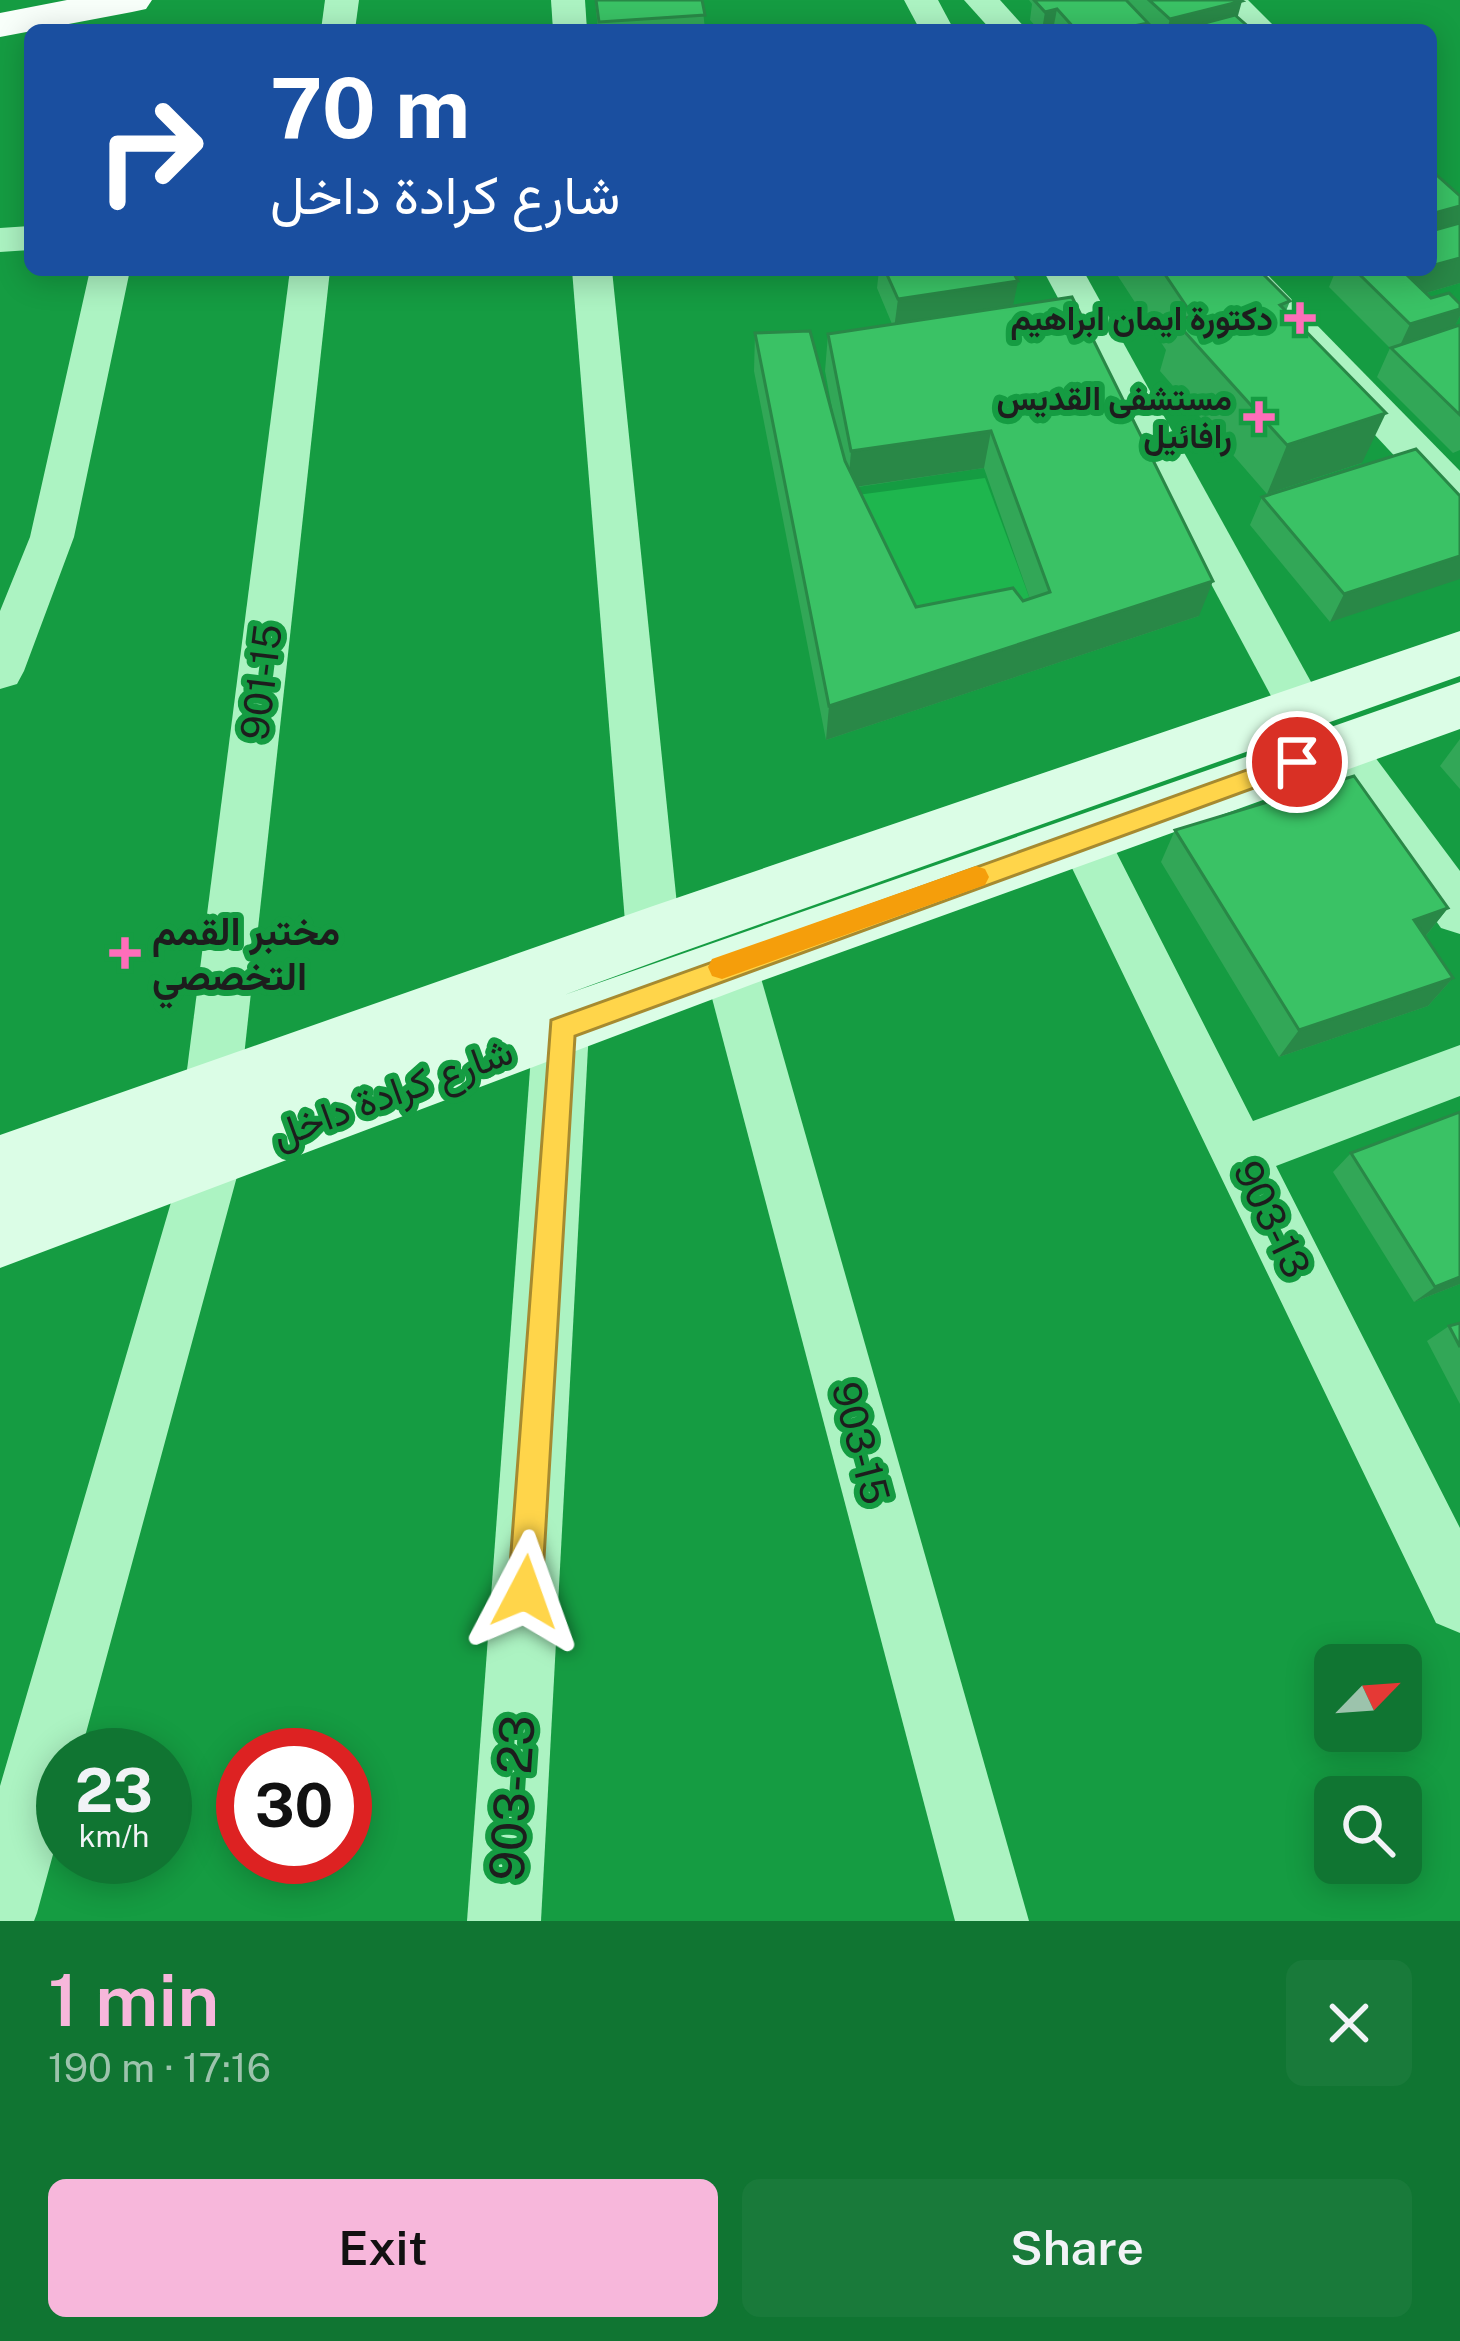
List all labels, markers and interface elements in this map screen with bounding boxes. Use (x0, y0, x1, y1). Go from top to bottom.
text: 70 m (270, 58, 470, 157)
icon: right (72, 72, 228, 228)
text: شارع كرادة داخل (270, 163, 620, 226)
place label: دكتورة ايمان ابراهيم (1010, 299, 1273, 340)
marker: دكتورة ايمان ابراهيم (1284, 302, 1316, 334)
place label: مستشفى القديس رافائيل (996, 379, 1232, 457)
marker: مستشفى القديس رافائيل (1243, 401, 1275, 433)
street label: 901-15 (231, 621, 291, 743)
pin (1246, 711, 1348, 813)
icon: arrive (1264, 729, 1330, 795)
place label: مختبر القمم التخصصي (152, 908, 340, 1009)
marker: مختبر القمم التخصصي (109, 937, 141, 969)
street label: شارع كرادة داخل (265, 1027, 520, 1161)
street label: 903-13 (1224, 1153, 1320, 1285)
street label: 903-15 (823, 1377, 899, 1509)
position arrow (462, 1529, 588, 1655)
north arrow (1314, 1644, 1422, 1752)
map controls (1314, 1644, 1422, 1884)
street label: 903-23 (477, 1713, 546, 1883)
speed limit sign: 30 (216, 1728, 372, 1884)
text: 23 (75, 1755, 153, 1826)
button: search (1314, 1776, 1422, 1884)
text: km/h (79, 1818, 149, 1854)
text: 1 min (48, 1958, 219, 2042)
button: close (1286, 1960, 1412, 2086)
text: 190 m · 17:16 (48, 2045, 271, 2091)
button: Exit (48, 2179, 718, 2317)
button: Share (742, 2179, 1412, 2317)

